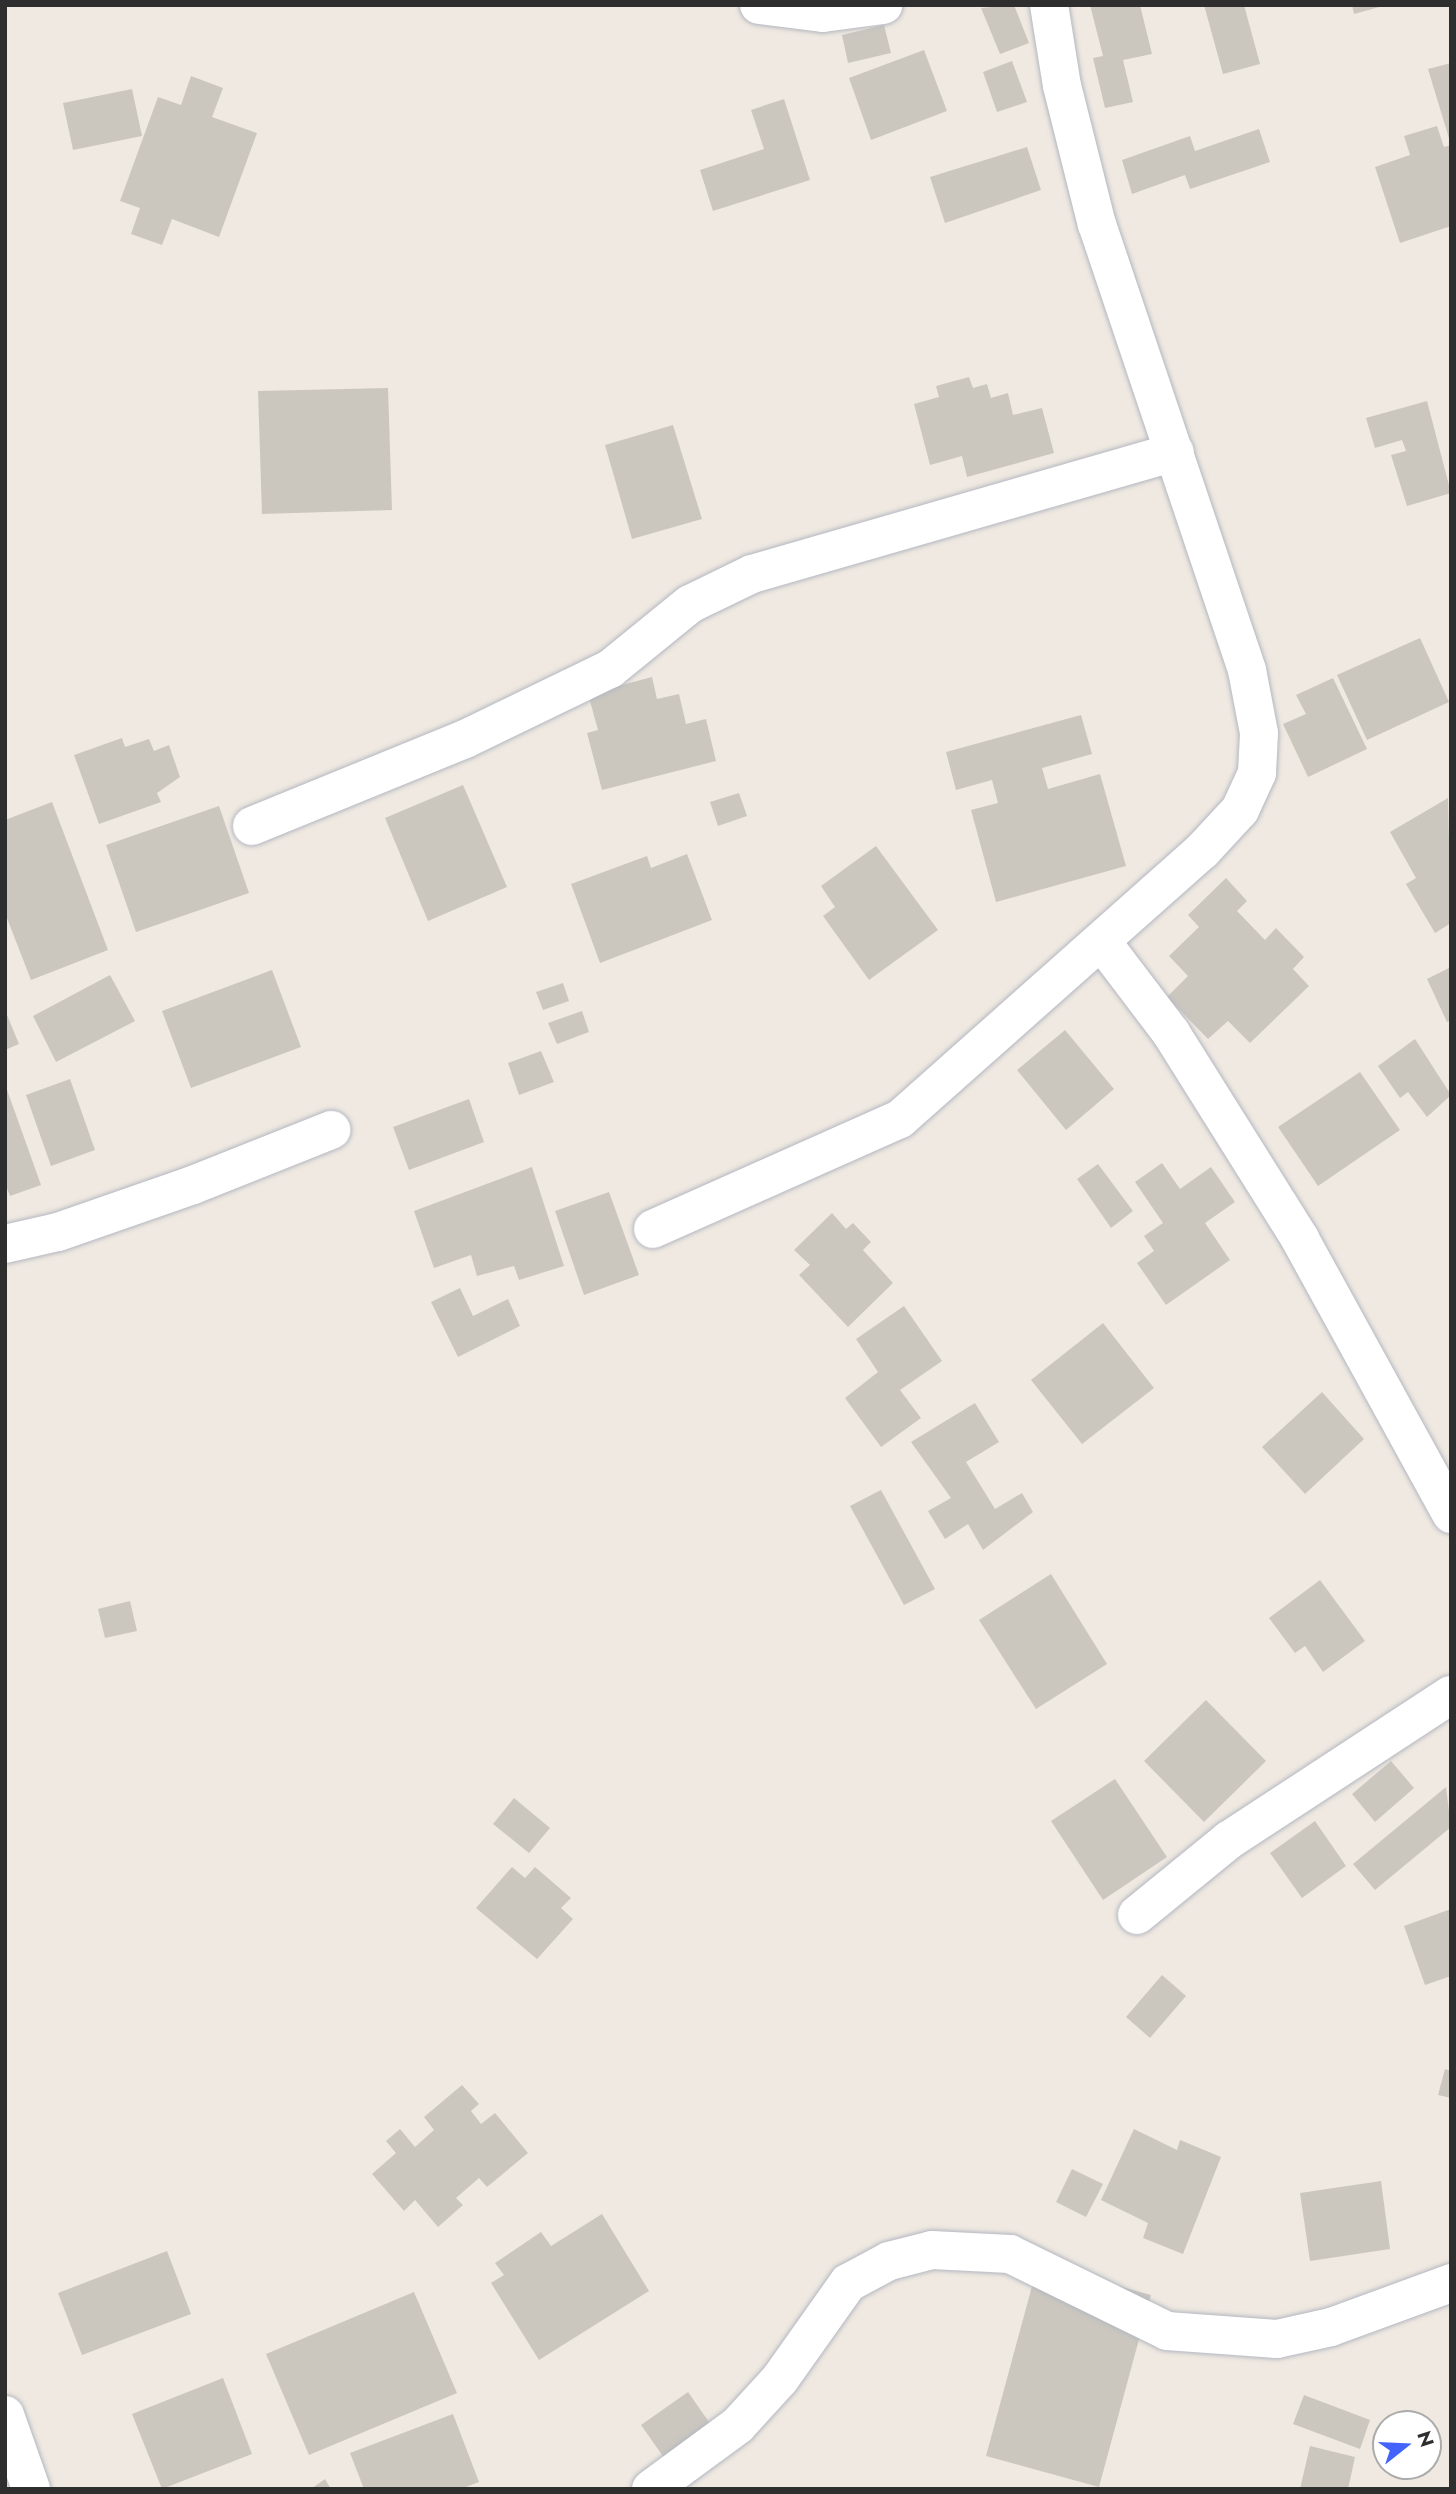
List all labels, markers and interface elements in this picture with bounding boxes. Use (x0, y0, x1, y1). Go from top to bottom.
north arrow (1372, 2410, 1442, 2480)
text: N (1410, 2428, 1441, 2450)

